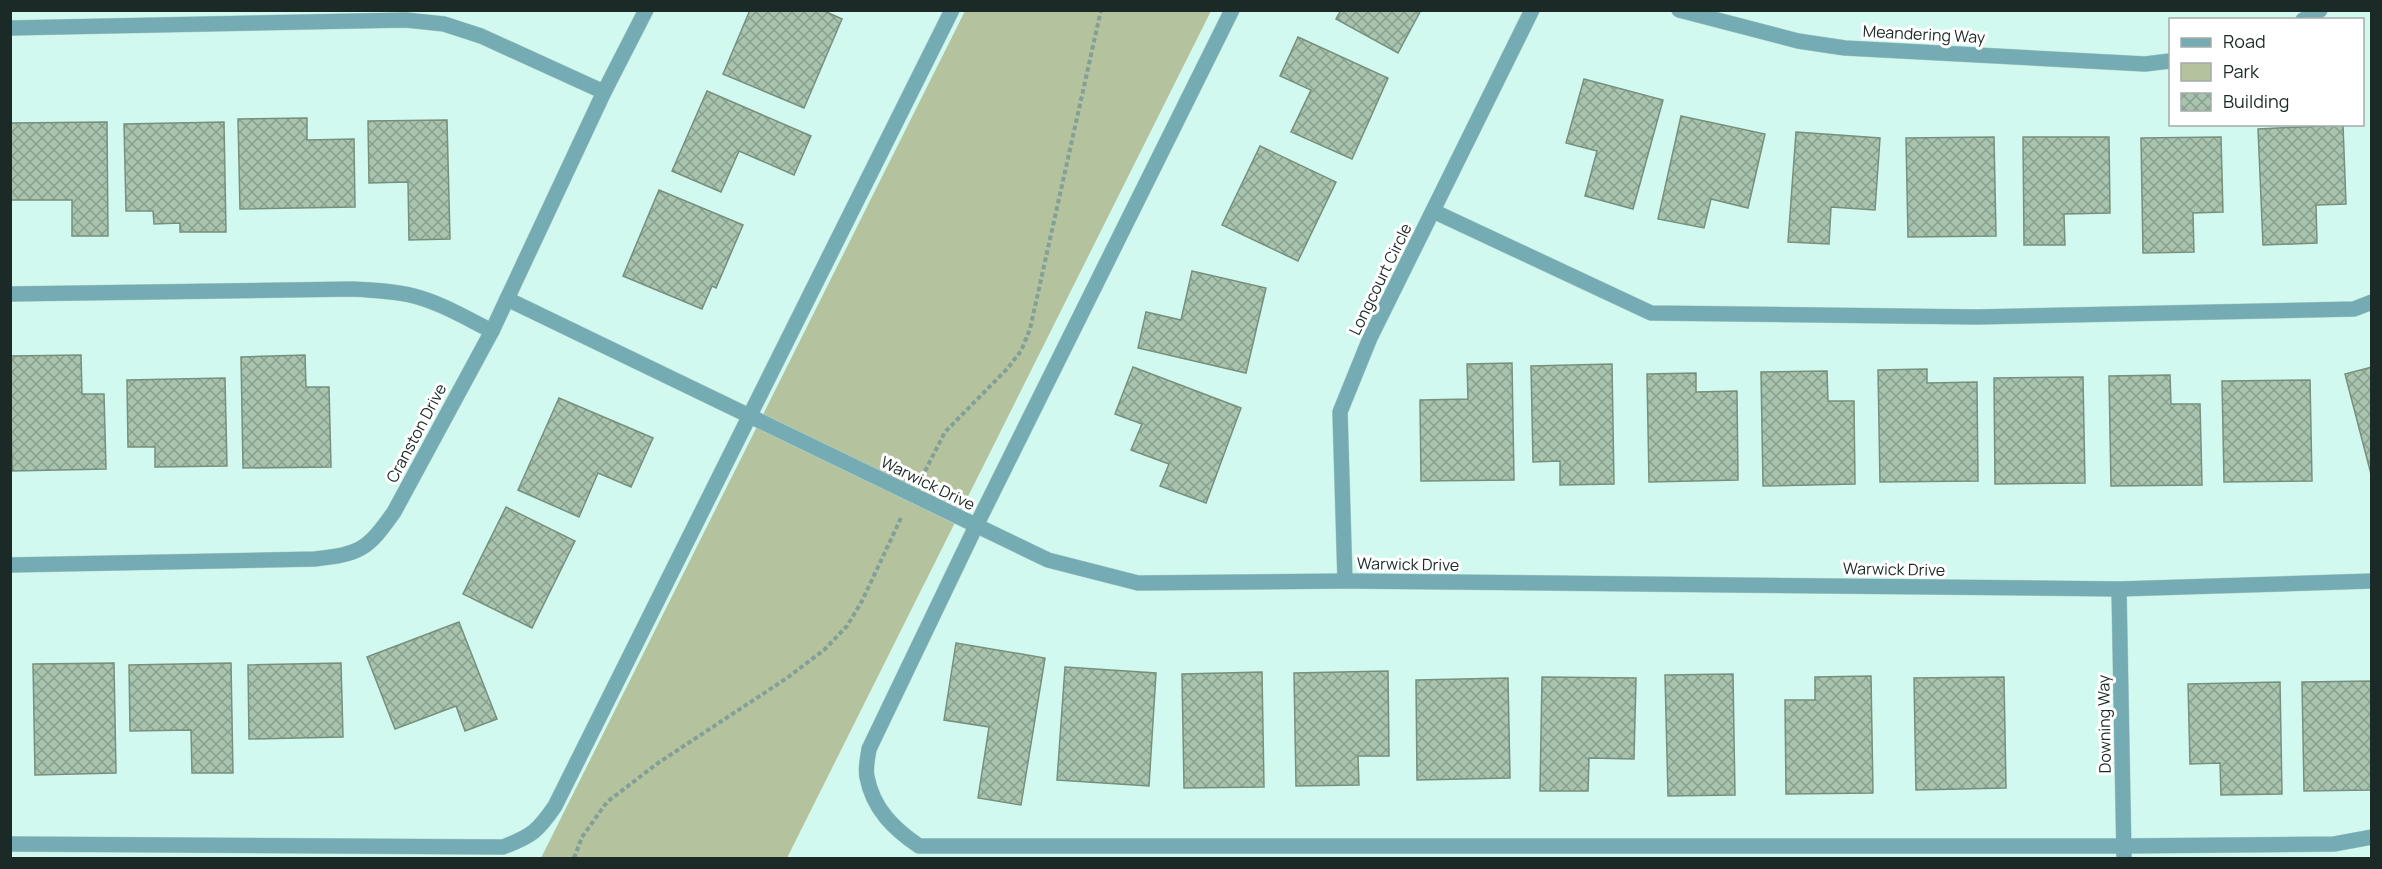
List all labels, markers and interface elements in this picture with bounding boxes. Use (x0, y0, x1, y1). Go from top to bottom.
legend (2169, 18, 2364, 126)
street label: Meandering Way (1862, 20, 1986, 48)
text: Road (2223, 29, 2266, 53)
text: Park (2223, 59, 2260, 83)
text: Building (2223, 89, 2289, 113)
street label: Longcourt Circle (1343, 219, 1417, 339)
street label: Cranston Drive (381, 380, 451, 486)
street label: Warwick Drive (877, 451, 979, 515)
street label: Warwick Drive (1357, 552, 1459, 576)
street label: Warwick Drive (1843, 557, 1945, 581)
street label: Downing Way (2092, 674, 2116, 774)

